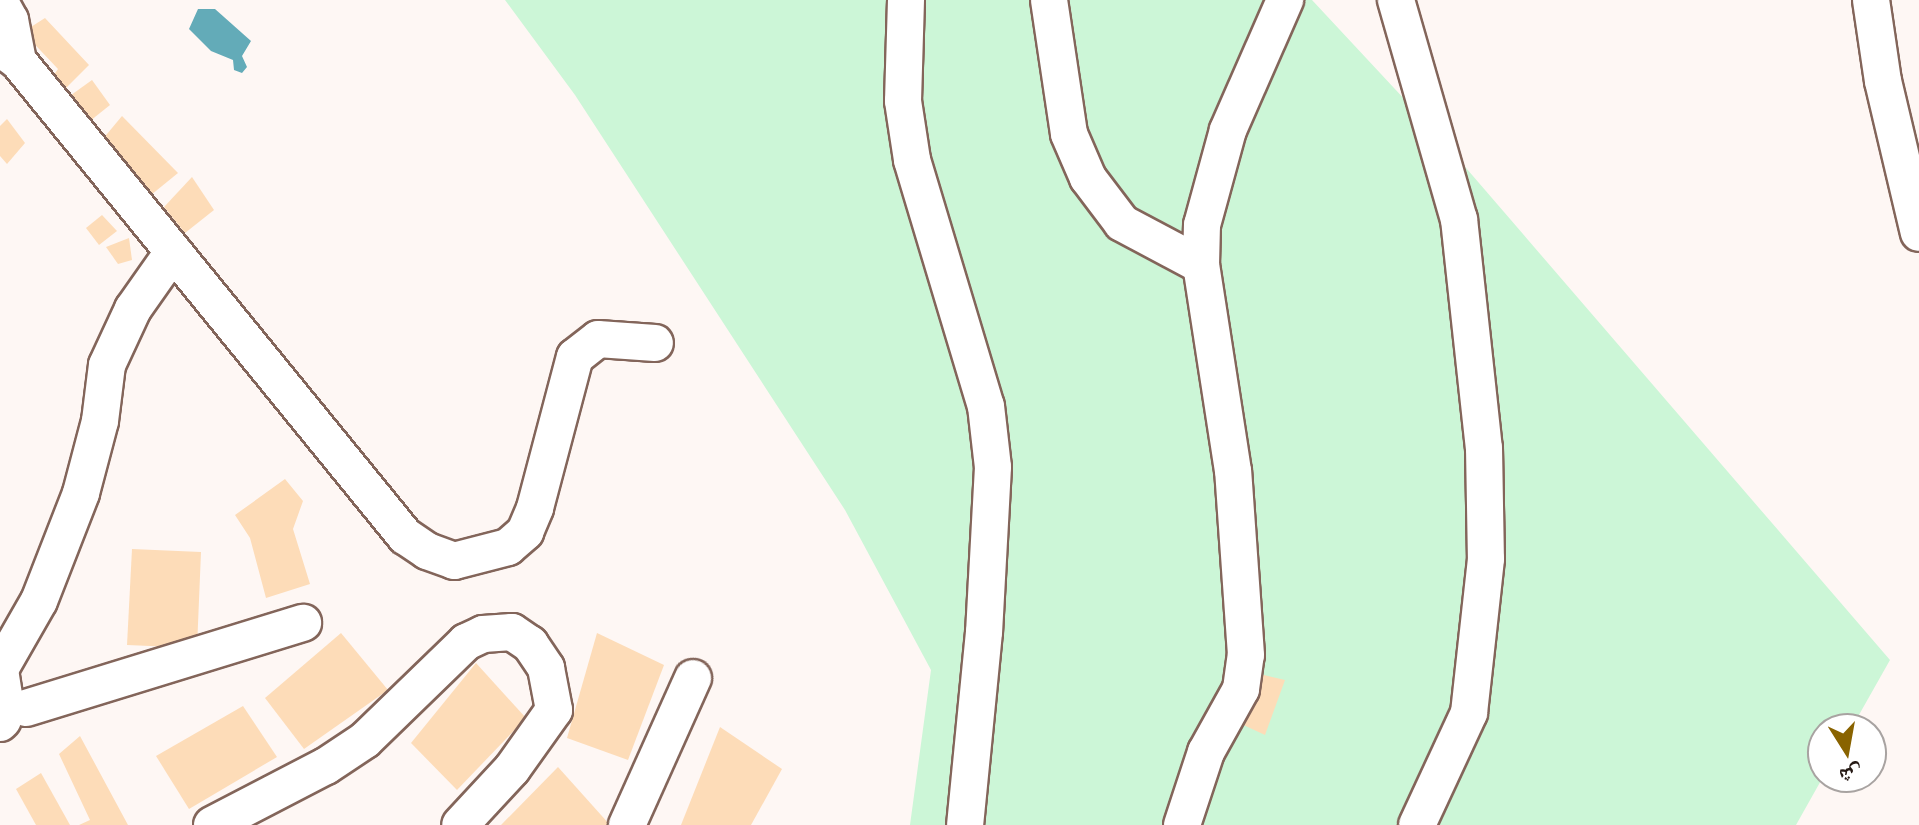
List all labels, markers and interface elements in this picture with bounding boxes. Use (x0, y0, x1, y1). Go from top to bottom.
north arrow (1807, 713, 1887, 793)
text: ش (1837, 759, 1866, 792)

